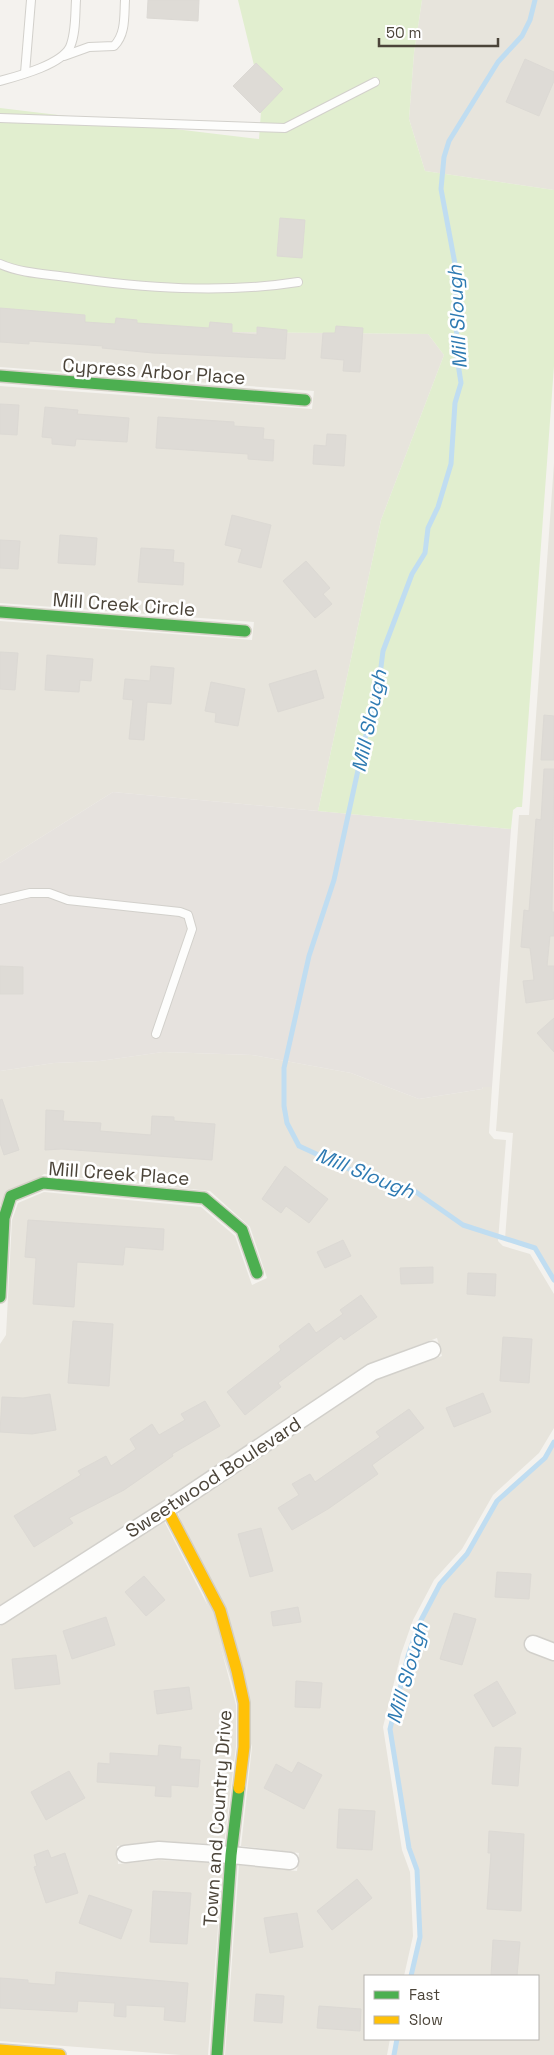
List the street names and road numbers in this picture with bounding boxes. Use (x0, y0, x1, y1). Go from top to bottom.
street label: Cypress Arbor Place (62, 353, 246, 390)
street label: Mill Creek Circle (52, 587, 196, 622)
street label: Mill Creek Place (48, 1156, 190, 1191)
street label: Sweetwood Boulevard (121, 1411, 306, 1544)
street label: Town and Country Drive (197, 1709, 238, 1927)

